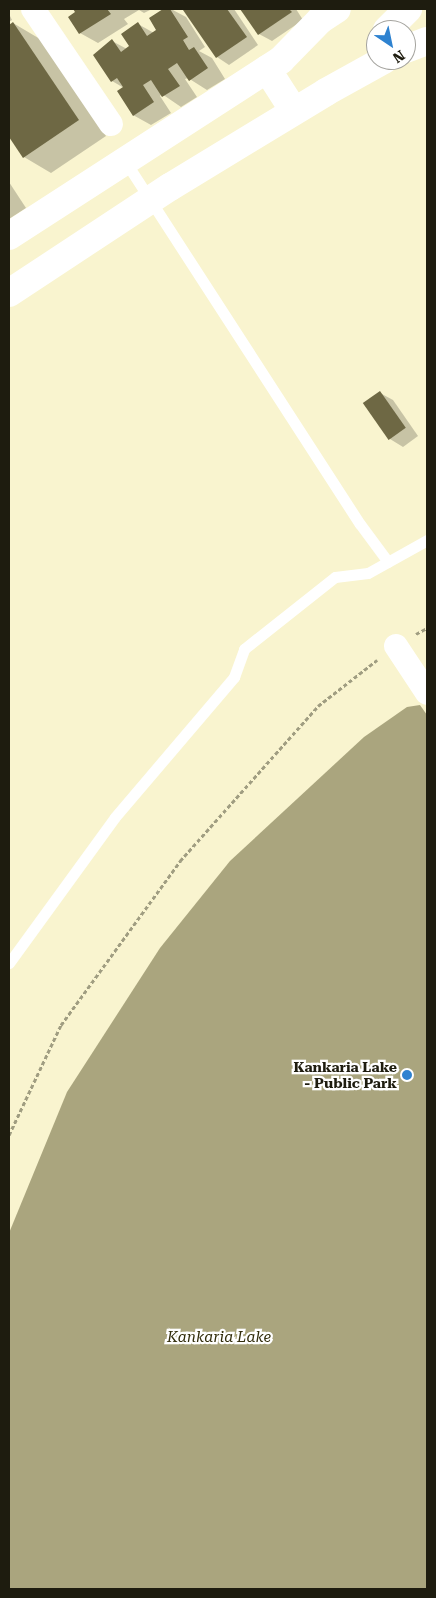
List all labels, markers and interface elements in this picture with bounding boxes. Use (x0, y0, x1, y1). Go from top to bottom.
north arrow (366, 20, 416, 70)
text: N (390, 47, 408, 66)
place label: Kankaria Lake - Public Park (293, 1059, 397, 1092)
marker: Kankaria Lake - Public Park (401, 1069, 413, 1081)
water label: Kankaria Lake (167, 1329, 271, 1347)

